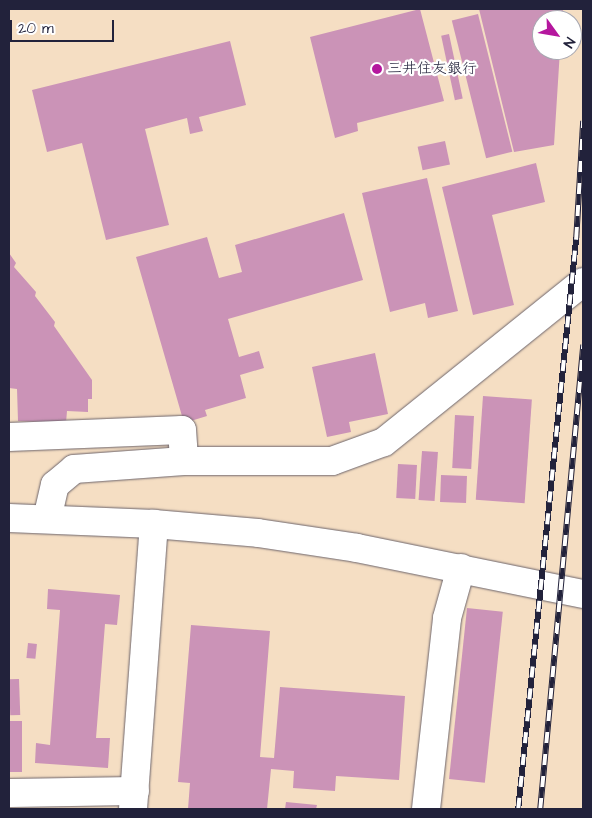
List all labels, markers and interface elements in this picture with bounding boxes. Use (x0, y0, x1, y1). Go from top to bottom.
scale bar (12, 10, 116, 42)
north arrow (532, 10, 582, 60)
text: 20 m (18, 18, 54, 39)
text: N (558, 33, 580, 51)
place label: 三井住友銀行 (387, 60, 477, 78)
marker: 三井住友銀行 (371, 63, 383, 75)

